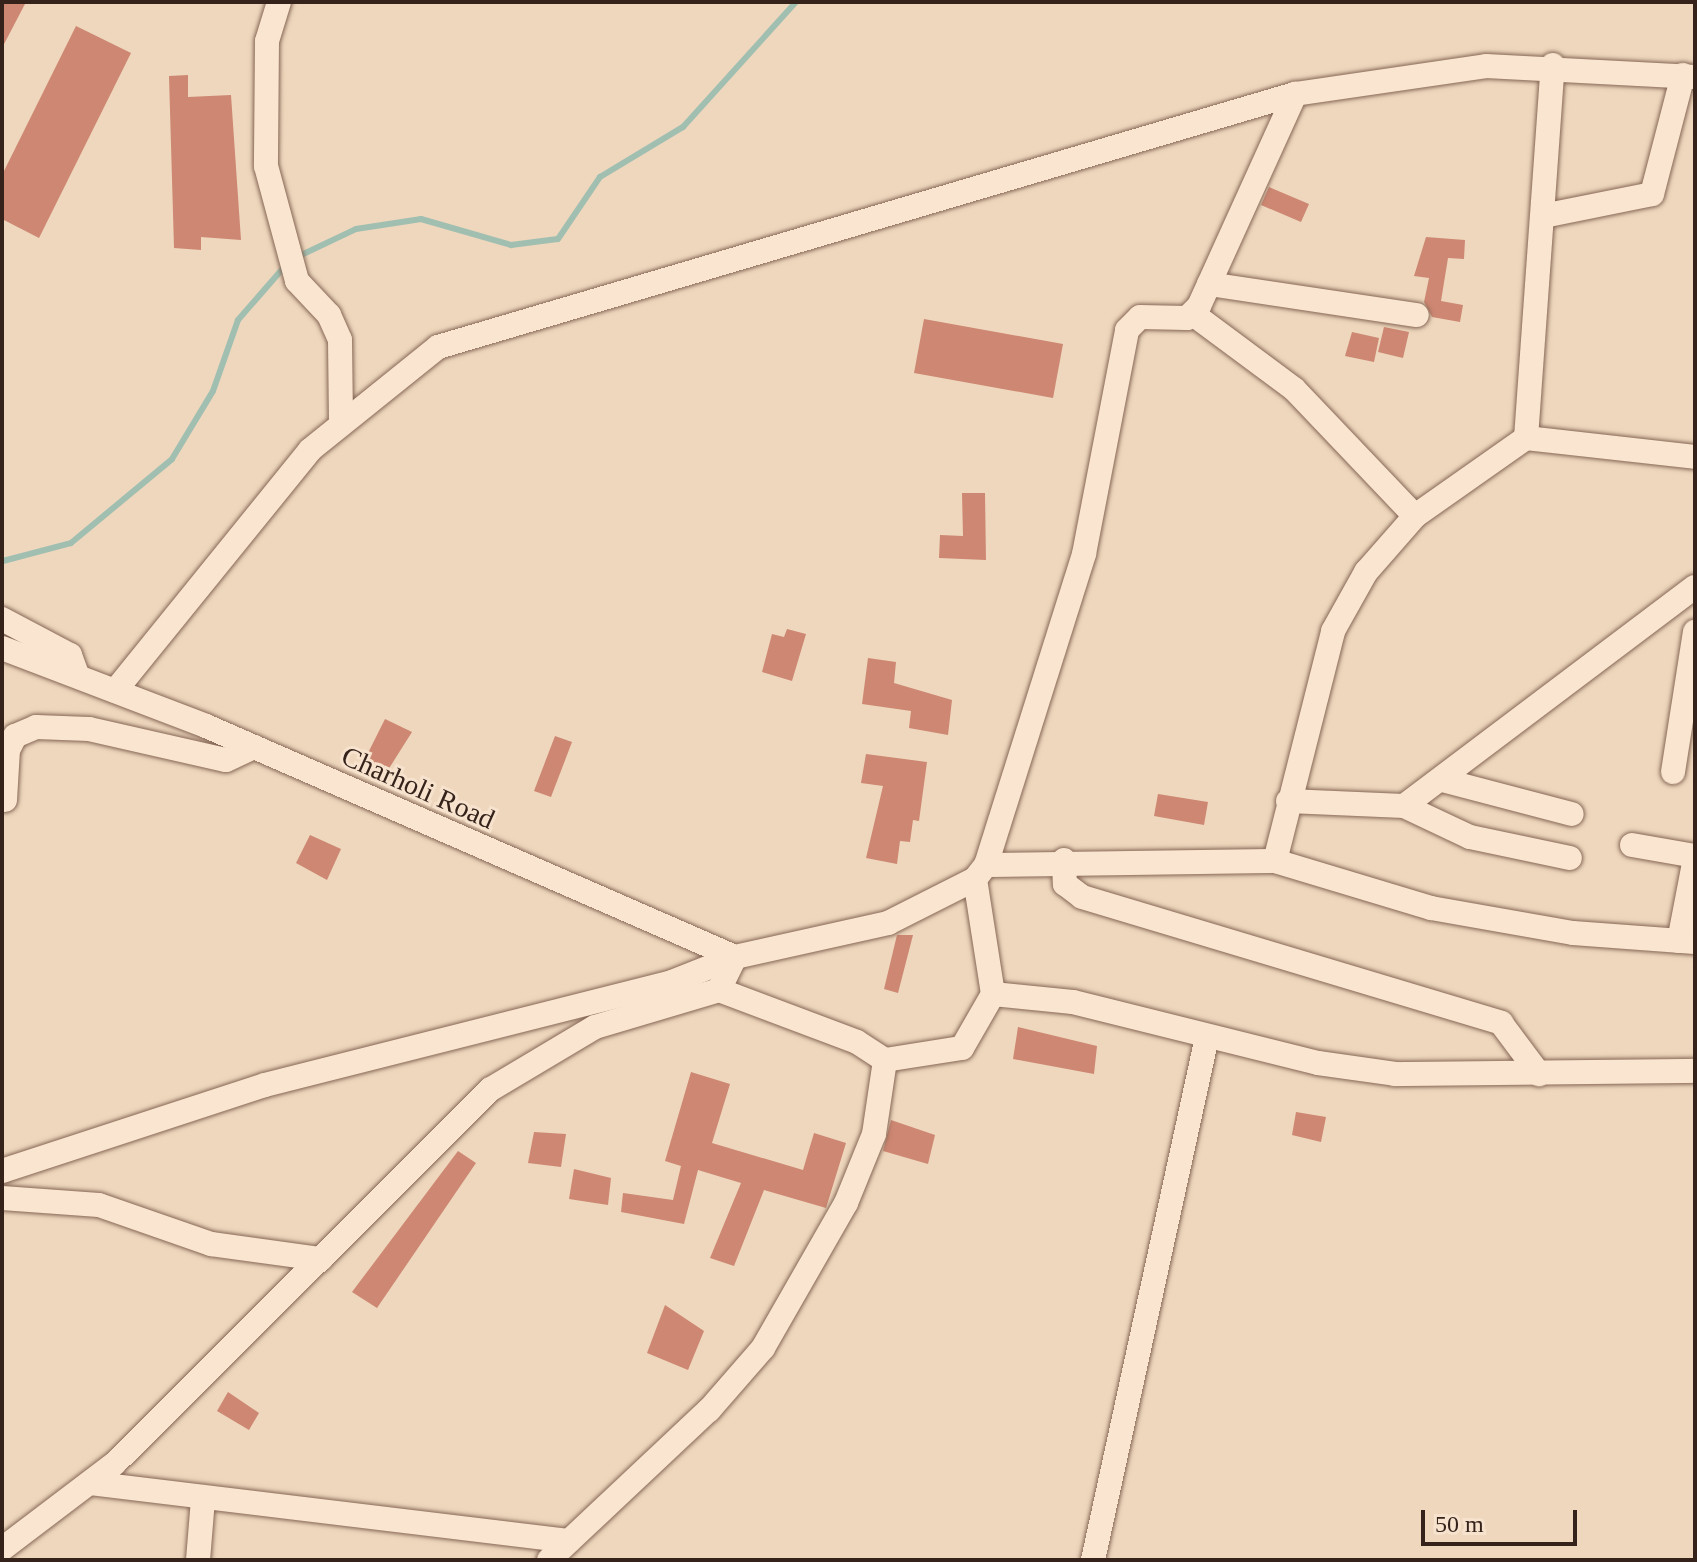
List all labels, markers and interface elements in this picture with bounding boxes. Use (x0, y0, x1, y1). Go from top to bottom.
street label: Charholi Road (336, 739, 500, 837)
scale bar (1425, 1494, 1581, 1544)
text: 50 m (1435, 1511, 1484, 1537)

